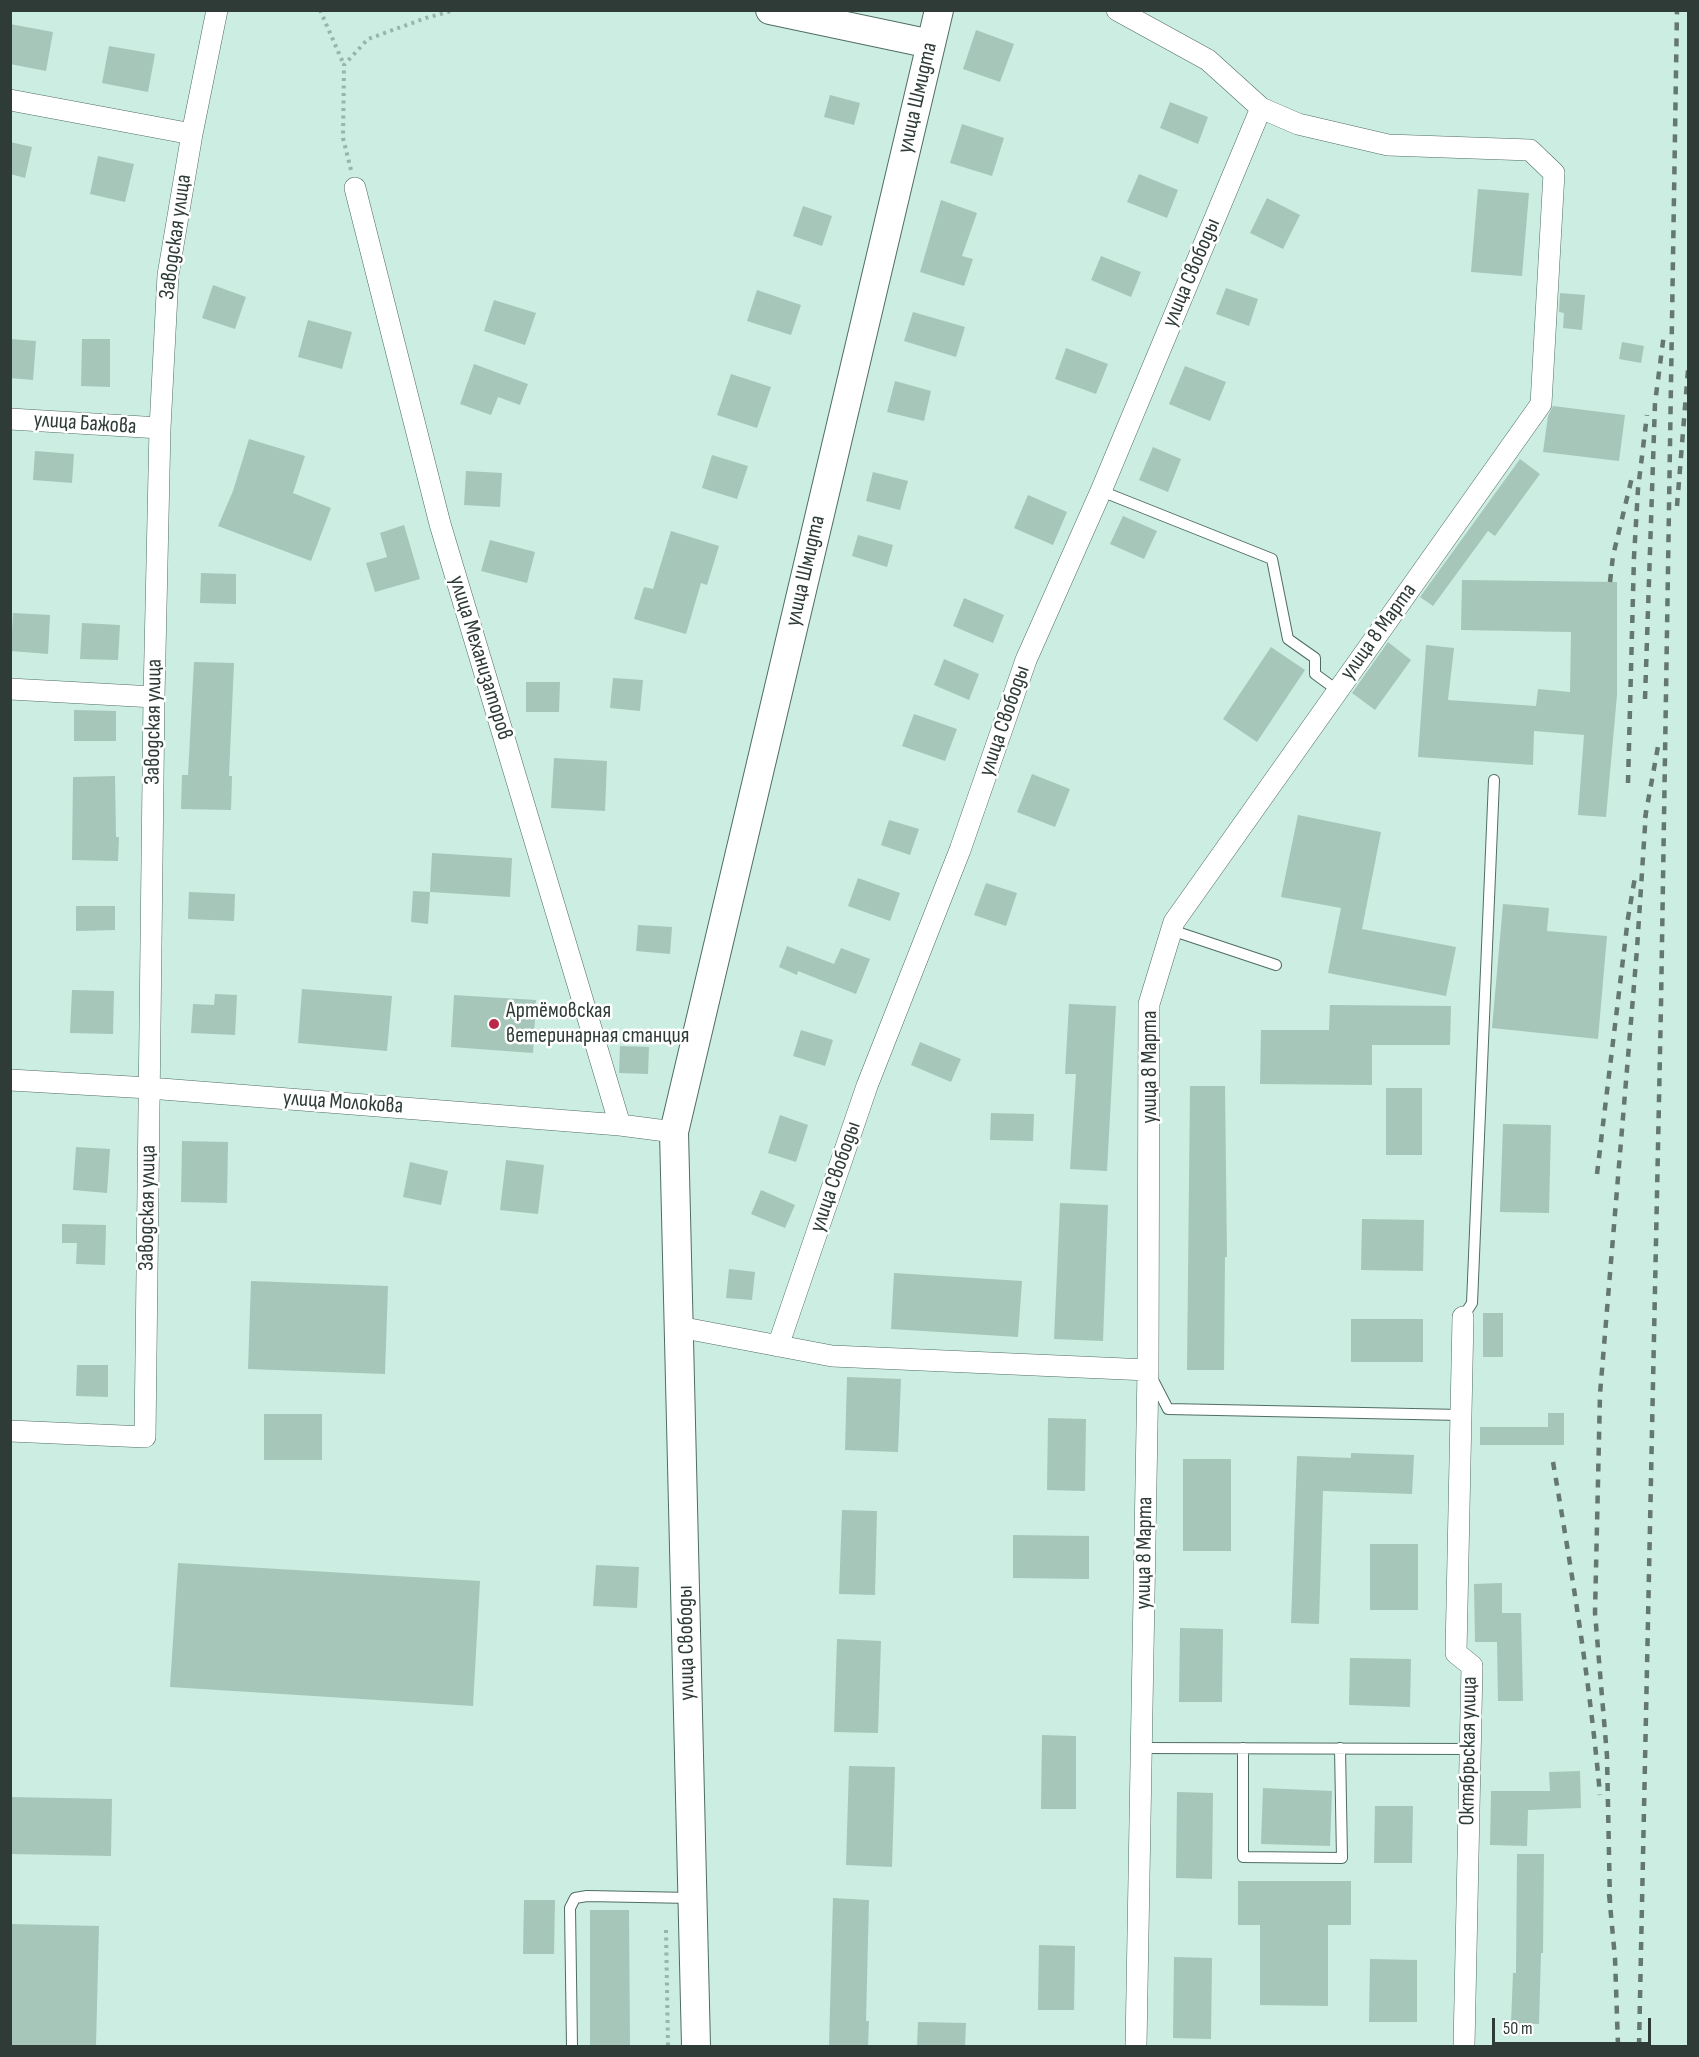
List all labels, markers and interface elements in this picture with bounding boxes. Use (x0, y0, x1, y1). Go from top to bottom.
street label: улица Шмидта (892, 40, 944, 156)
street label: Заводская улица (154, 173, 198, 301)
street label: улица Свободы (1157, 215, 1227, 331)
street label: улица Бажова (33, 407, 137, 441)
street label: улица Шмидта (780, 513, 832, 629)
street label: улица Механизаторов (443, 573, 517, 743)
street label: улица 8 Марта (1335, 579, 1423, 685)
street label: Заводская улица (140, 659, 168, 785)
street label: улица Свободы (974, 662, 1036, 780)
place label: Артёмовская ветеринарная станция (506, 998, 689, 1050)
street label: улица 8 Марта (1137, 1011, 1163, 1123)
marker: Артёмовская ветеринарная станция (487, 1017, 501, 1031)
street label: улица Молокова (282, 1086, 404, 1120)
street label: улица Свободы (805, 1118, 867, 1236)
street label: Заводская улица (134, 1145, 162, 1271)
street label: улица 8 Марта (1131, 1496, 1159, 1610)
street label: улица Свободы (673, 1585, 701, 1701)
street label: Октябрьская улица (1455, 1676, 1483, 1826)
scale bar (1495, 2006, 1654, 2044)
text: 50 m (1503, 2018, 1533, 2039)

